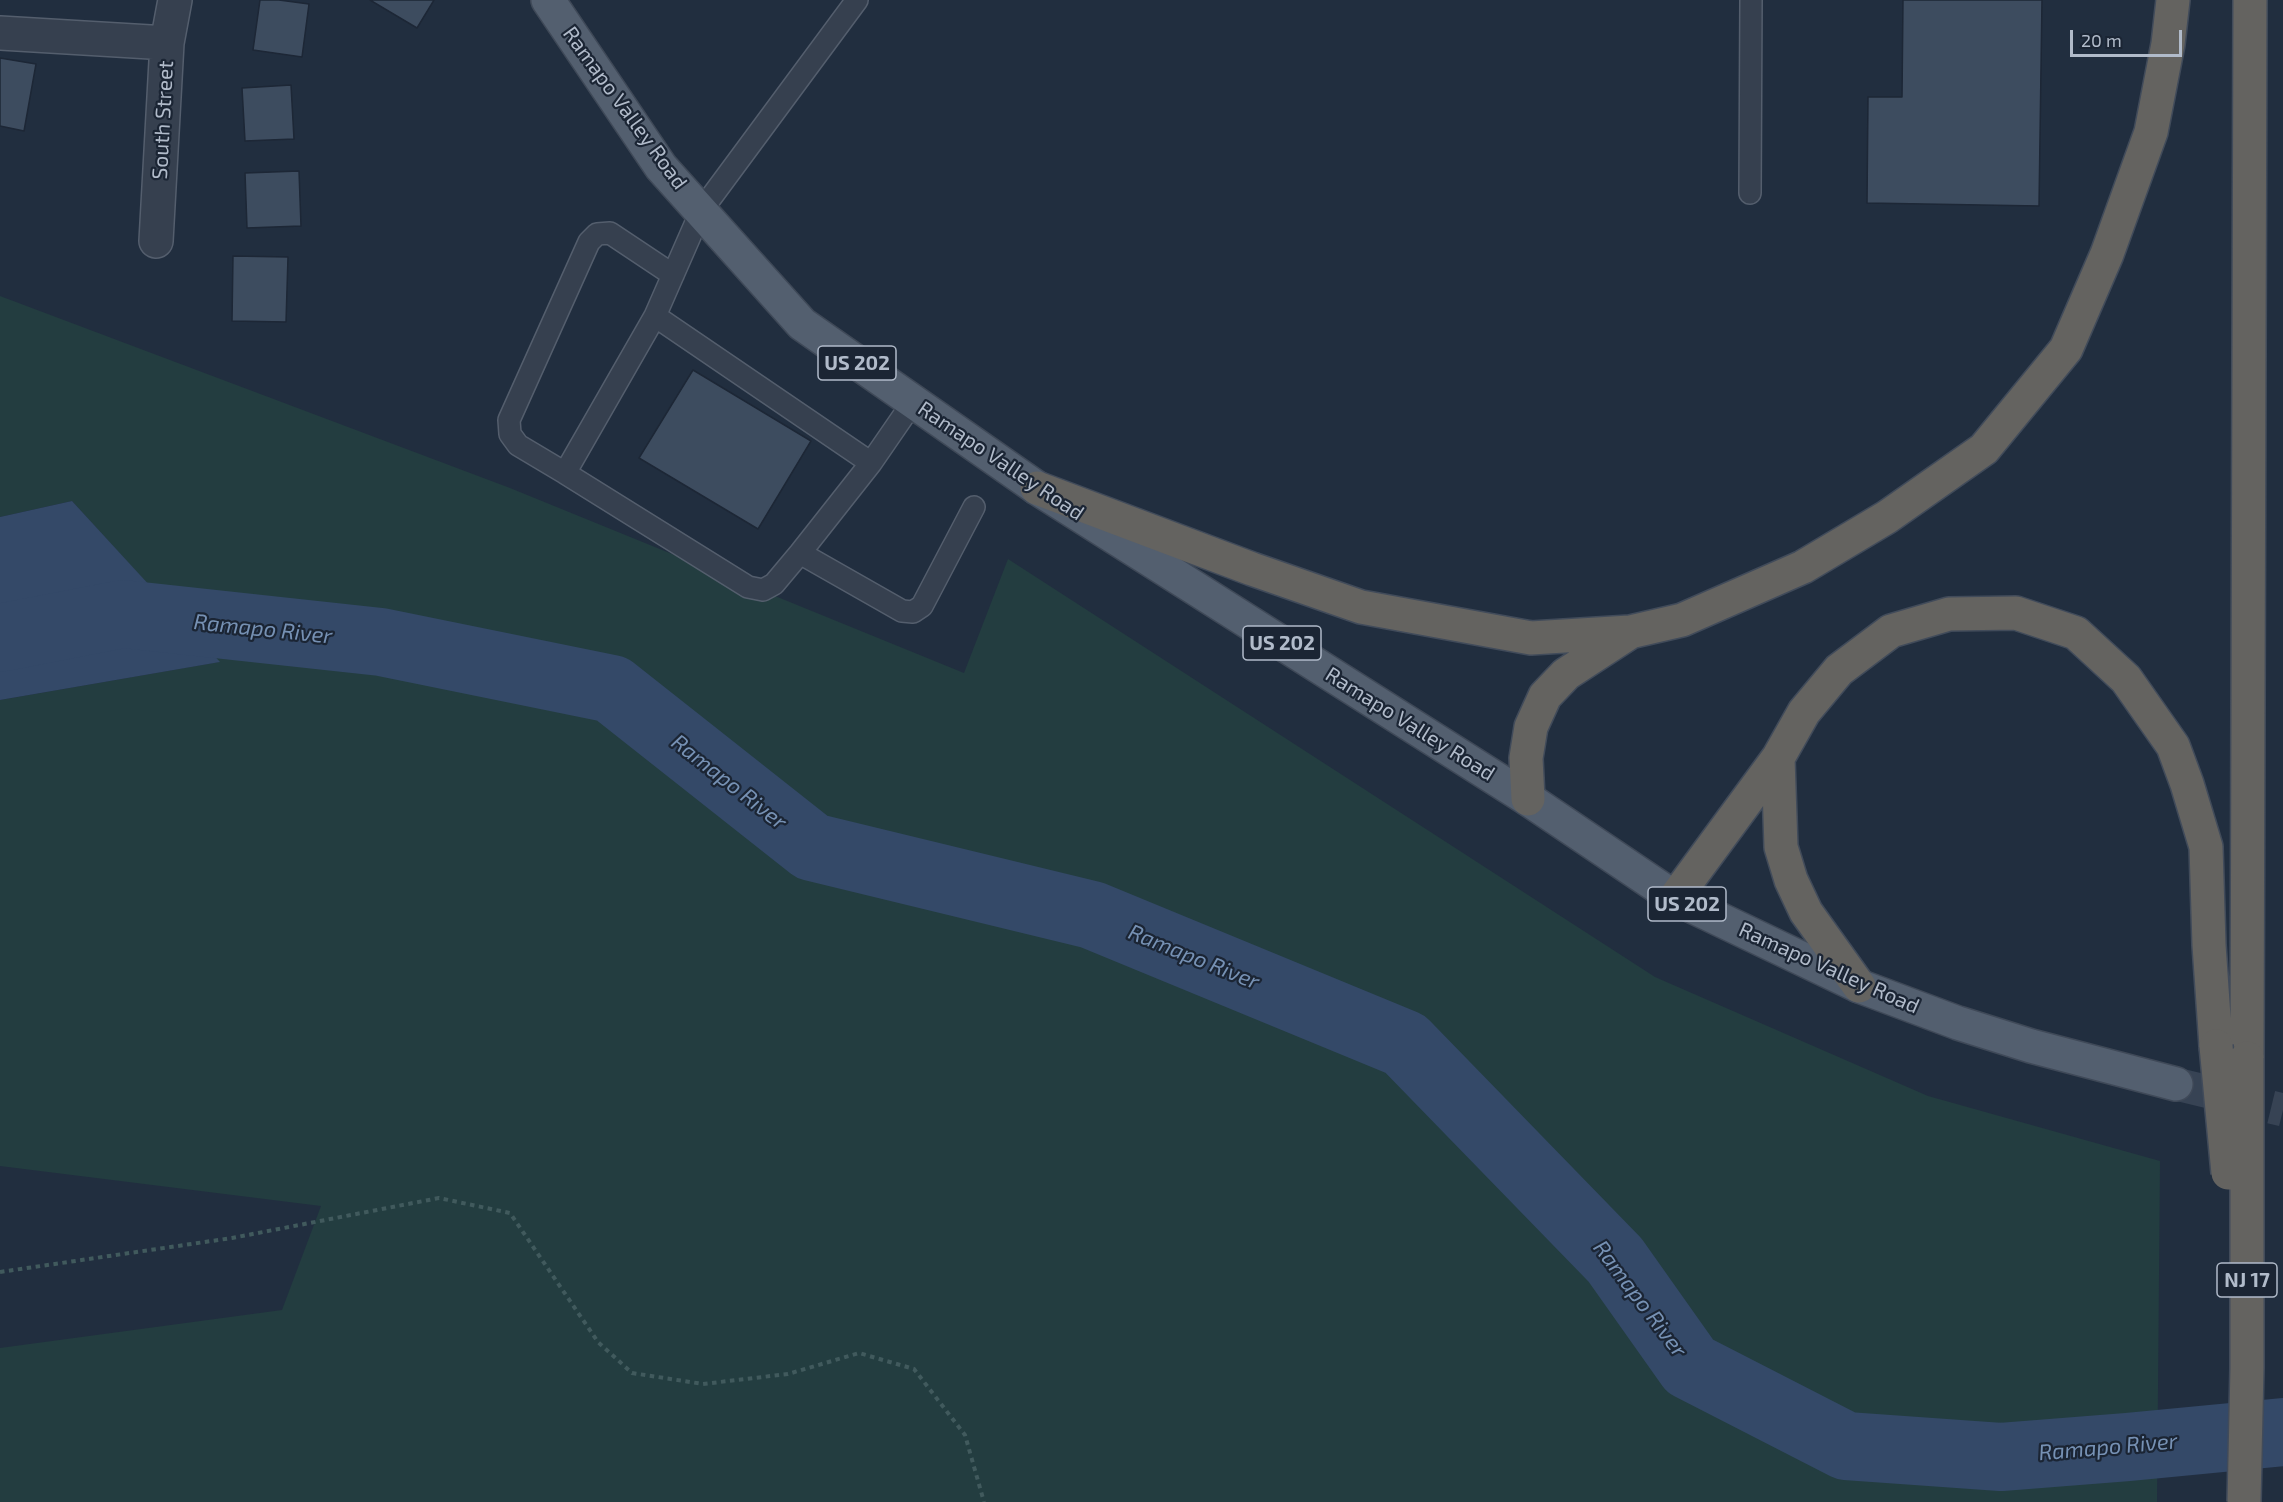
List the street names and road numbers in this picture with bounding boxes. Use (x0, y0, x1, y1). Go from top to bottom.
street label: Ramapo Valley Road (558, 22, 692, 194)
street label: South Street (147, 60, 179, 180)
road number: US 202 (818, 346, 896, 380)
street label: Ramapo Valley Road (913, 396, 1089, 526)
road number: US 202 (1243, 626, 1321, 660)
street label: Ramapo Valley Road (1321, 662, 1499, 786)
road number: US 202 (1648, 887, 1726, 921)
street label: Ramapo Valley Road (1735, 917, 1923, 1019)
road number: NJ 17 (2217, 1263, 2277, 1297)

